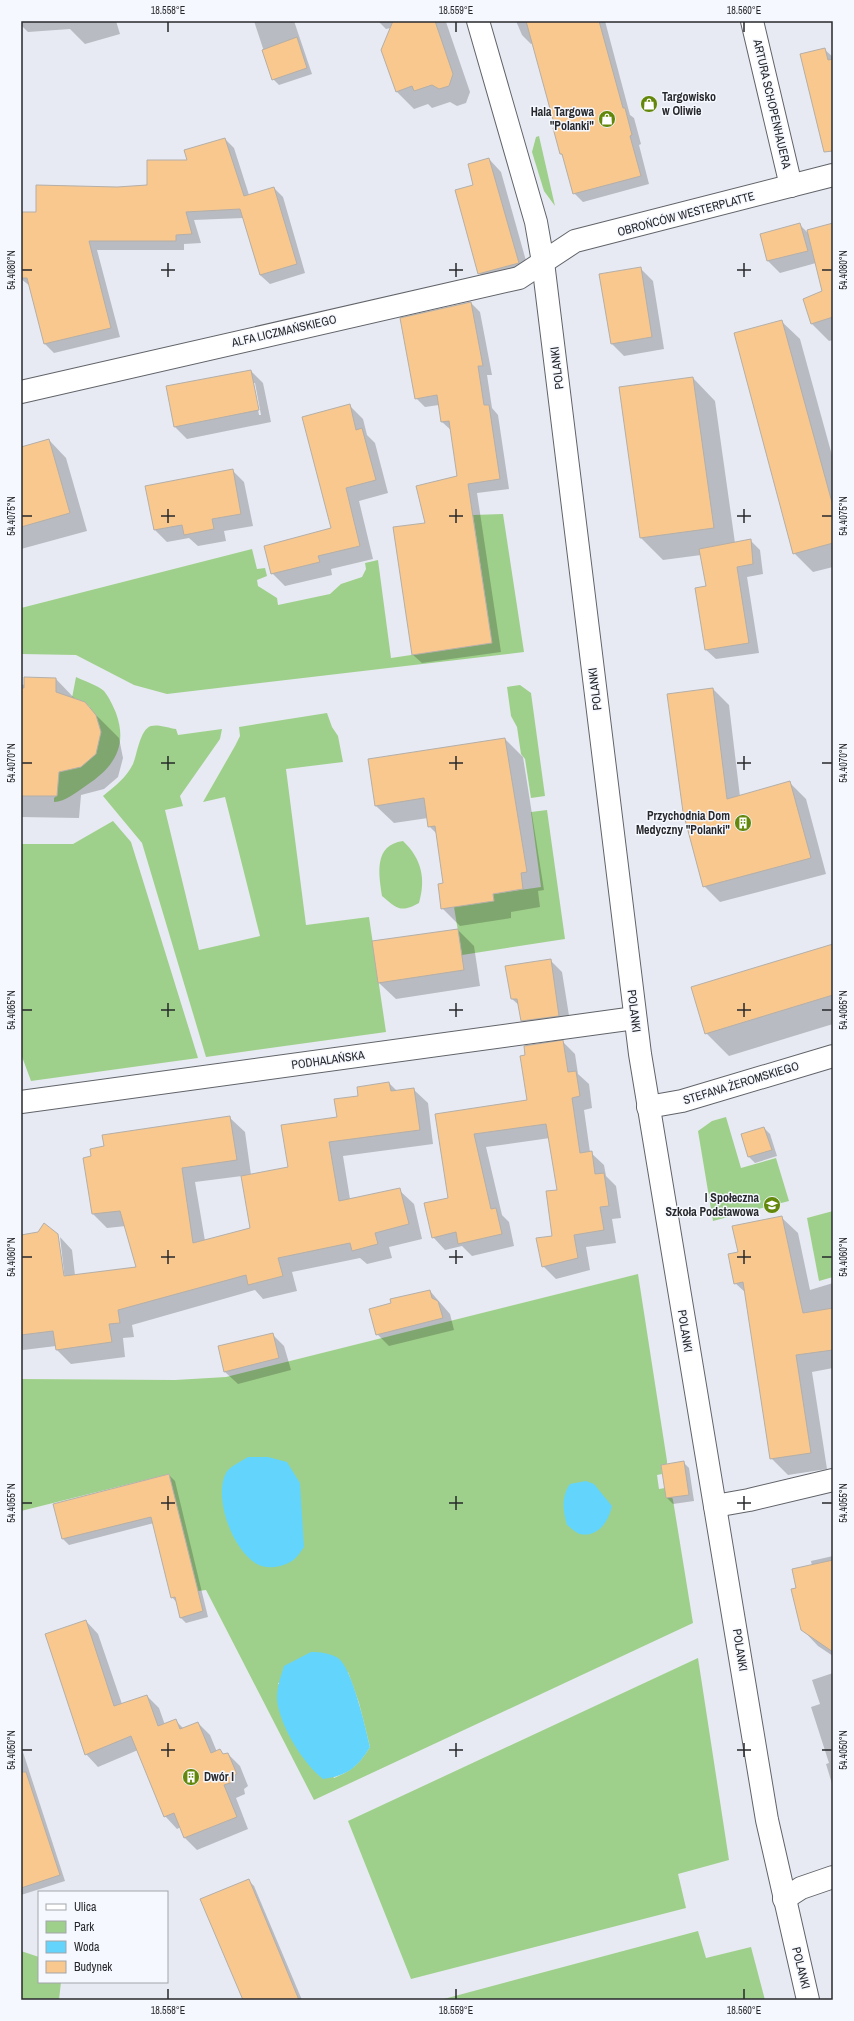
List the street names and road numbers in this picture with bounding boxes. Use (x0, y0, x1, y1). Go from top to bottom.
street label: ARTURA SCHOPENHAUERA (749, 37, 795, 171)
street label: OBROŃCÓW WESTERPLATTE (616, 188, 756, 240)
street label: ALFA LICZMAŃSKIEGO (229, 311, 338, 351)
street label: POLANKI (546, 346, 568, 390)
street label: POLANKI (584, 667, 606, 711)
street label: POLANKI (623, 989, 645, 1033)
street label: PODHALAŃSKA (290, 1047, 366, 1073)
street label: STEFANA ŻEROMSKIEGO (681, 1058, 801, 1108)
street label: POLANKI (674, 1309, 696, 1353)
street label: POLANKI (729, 1628, 751, 1672)
street label: POLANKI (788, 1945, 814, 1991)

